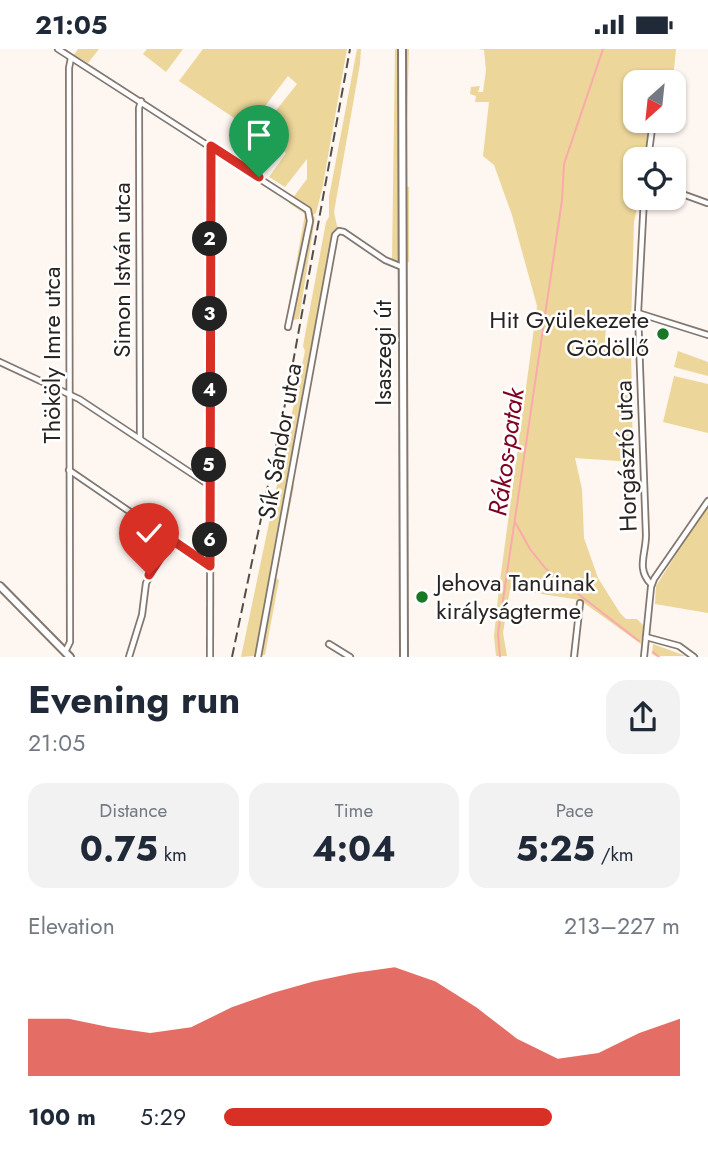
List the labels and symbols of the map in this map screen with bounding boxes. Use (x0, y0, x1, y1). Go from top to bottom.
north arrow (623, 70, 686, 133)
pin (229, 105, 289, 177)
street label: Simon István utca (104, 182, 139, 358)
pin: 2 (192, 221, 228, 257)
street label: Thököly Imre utca (34, 267, 69, 443)
pin: 3 (192, 296, 228, 331)
street label: Isaszegi út (365, 300, 400, 406)
place label: Hit Gyülekezete Gödöllő (489, 302, 649, 365)
marker: Hit Gyülekezete Gödöllő (655, 326, 671, 342)
street label: Sík Sándor utca (249, 360, 310, 522)
pin: 4 (192, 373, 228, 407)
street label: Horgásztó utca (605, 380, 646, 532)
water label: Rákos-patak (478, 384, 534, 518)
pin: 5 (192, 447, 227, 483)
pin (119, 503, 179, 575)
pin: 6 (192, 523, 228, 557)
place label: Jehova Tanúinak királyságterme (433, 565, 596, 628)
marker: Jehova Tanúinak királyságterme (414, 589, 430, 605)

